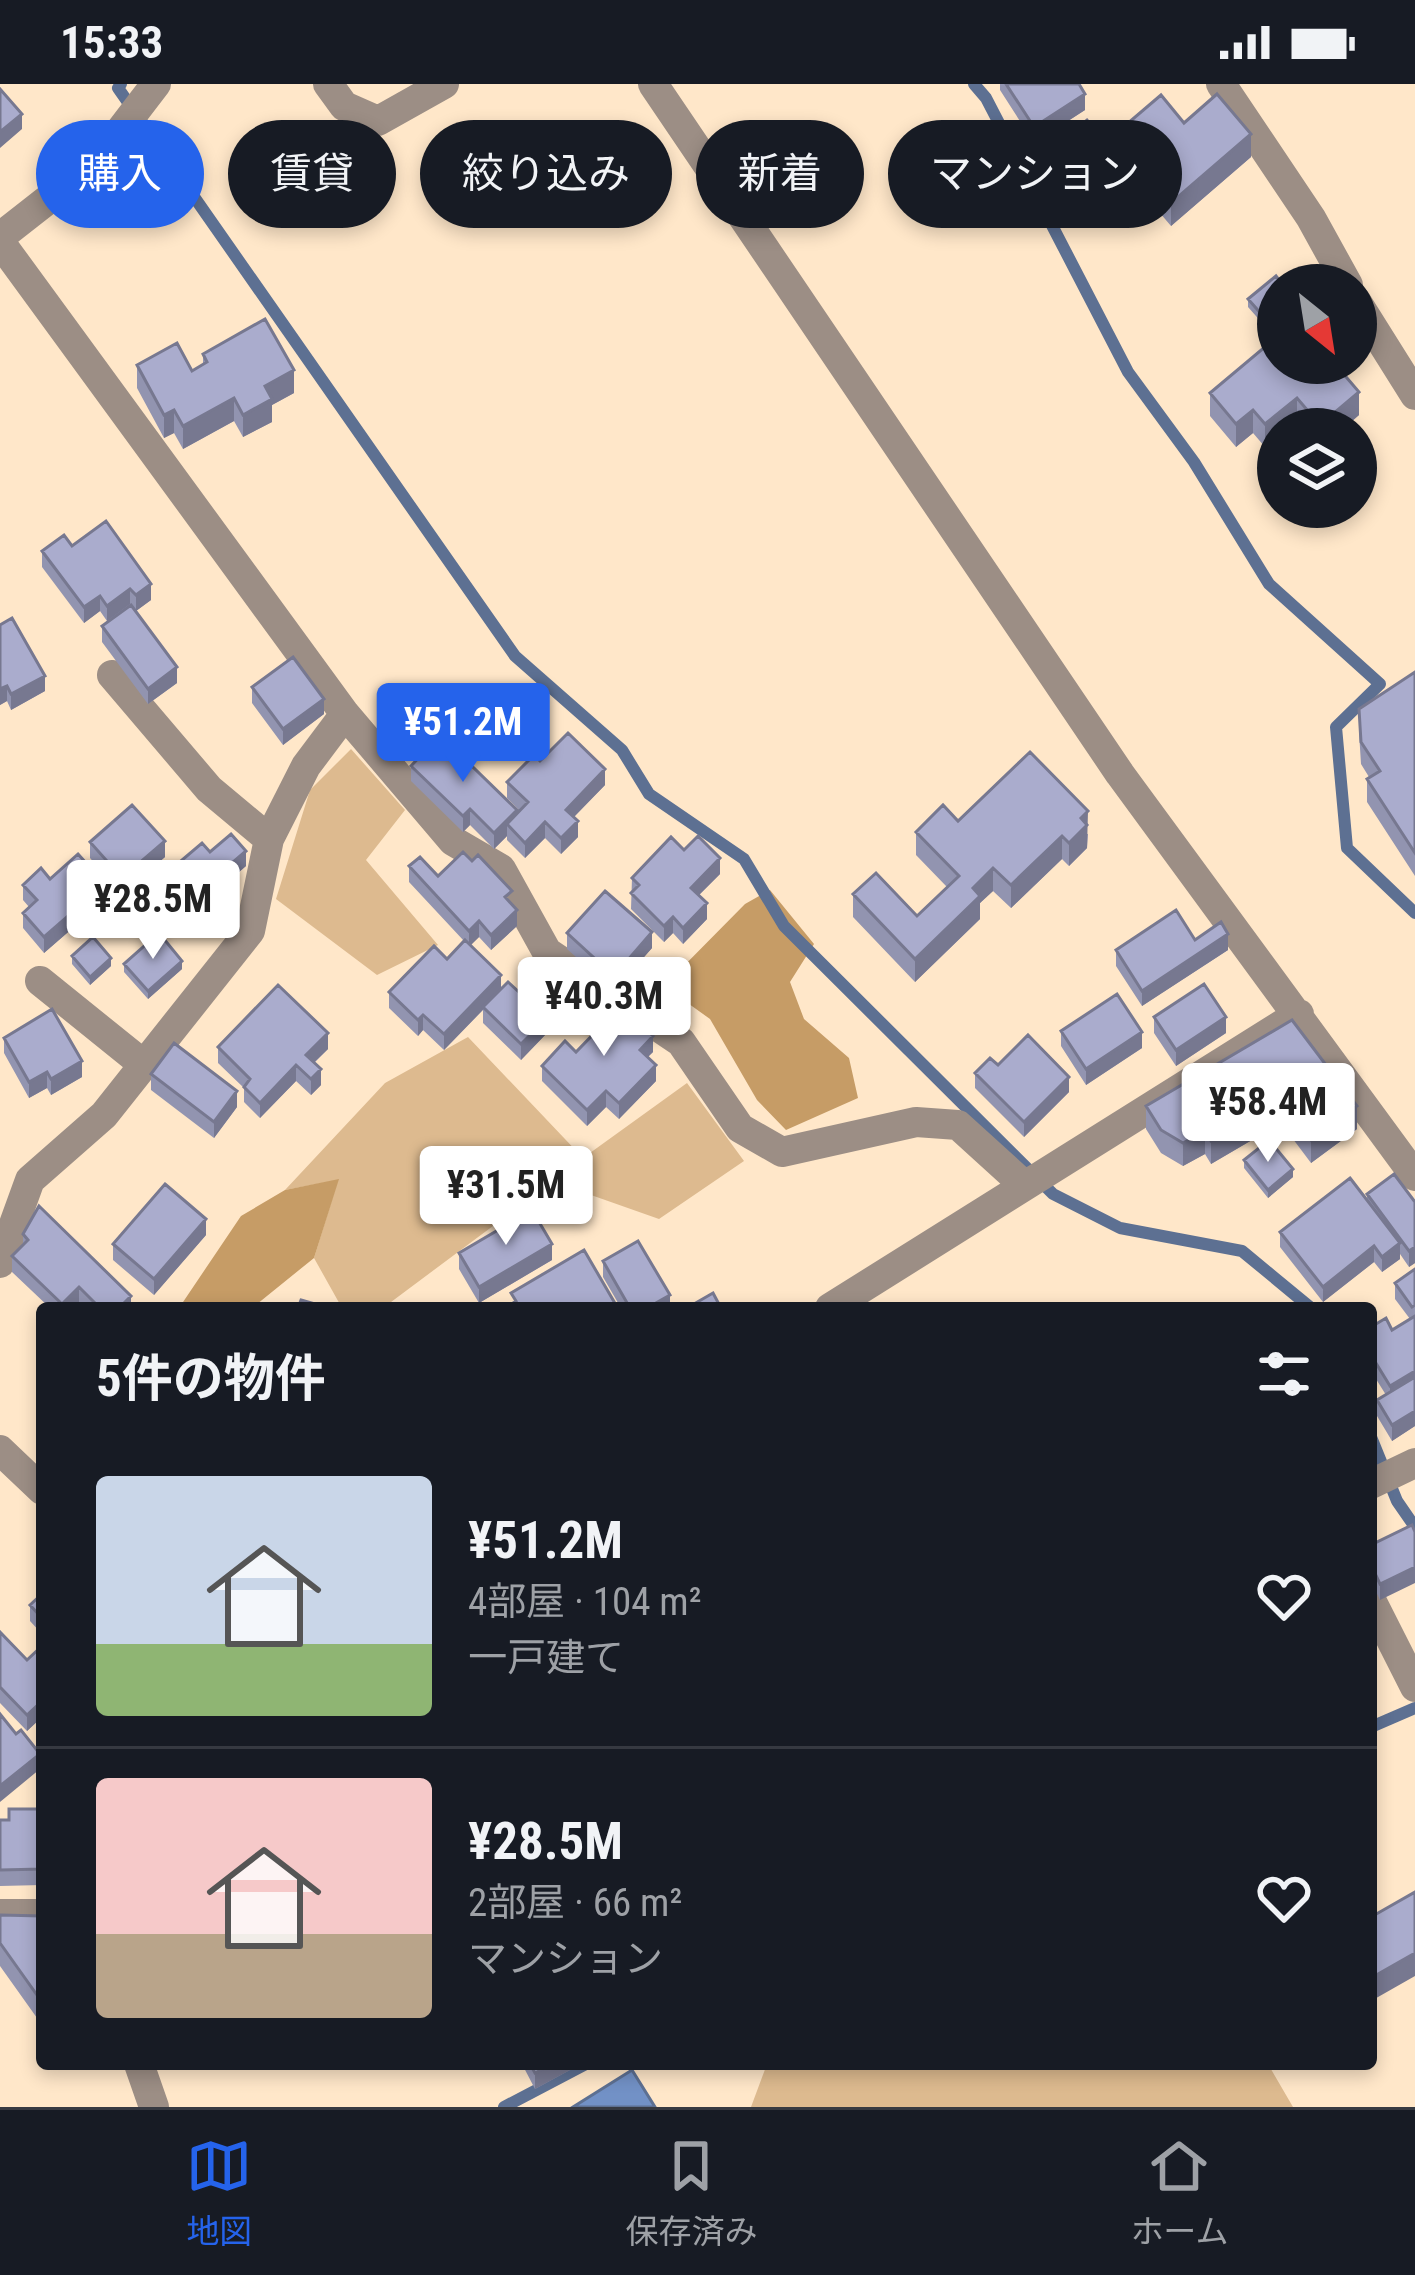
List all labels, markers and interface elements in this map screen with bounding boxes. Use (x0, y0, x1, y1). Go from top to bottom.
text: 15:33 (60, 16, 163, 69)
chip: 購入 (36, 120, 204, 228)
chip: 賃貸 (228, 120, 396, 228)
chip: 絞り込み (420, 120, 672, 228)
chip: 新着 (696, 120, 864, 228)
chip: マンション (888, 120, 1182, 228)
north arrow (1257, 264, 1377, 384)
map controls (1257, 264, 1377, 528)
button: layers (1257, 408, 1377, 528)
pin: ¥51.2M (365, 683, 561, 785)
text: ¥51.2M (404, 699, 522, 745)
pin: ¥28.5M (55, 860, 251, 962)
text: ¥28.5M (94, 876, 212, 922)
pin: ¥40.3M (506, 957, 702, 1059)
text: ¥40.3M (545, 973, 663, 1019)
pin: ¥58.4M (1170, 1063, 1366, 1165)
text: ¥58.4M (1209, 1079, 1327, 1125)
pin: ¥31.5M (408, 1146, 604, 1248)
text: ¥31.5M (447, 1162, 565, 1208)
icon: filters (1251, 1341, 1317, 1407)
text: 5件の物件 (96, 1349, 326, 1408)
text: ¥51.2M (468, 1511, 623, 1570)
icon: home (192, 1524, 336, 1668)
icon: heart (1251, 1563, 1317, 1629)
text: 4部屋 · 104 m² (468, 1579, 702, 1625)
text: 一戸建て (468, 1635, 624, 1681)
text: ¥28.5M (468, 1812, 623, 1871)
icon: home (192, 1826, 336, 1970)
icon: heart (1251, 1865, 1317, 1931)
text: 2部屋 · 66 m² (468, 1880, 682, 1926)
text: マンション (468, 1936, 663, 1982)
tab: 地図 (186, 2133, 252, 2253)
tab: 保存済み (625, 2133, 757, 2253)
tab: ホーム (1130, 2133, 1228, 2253)

